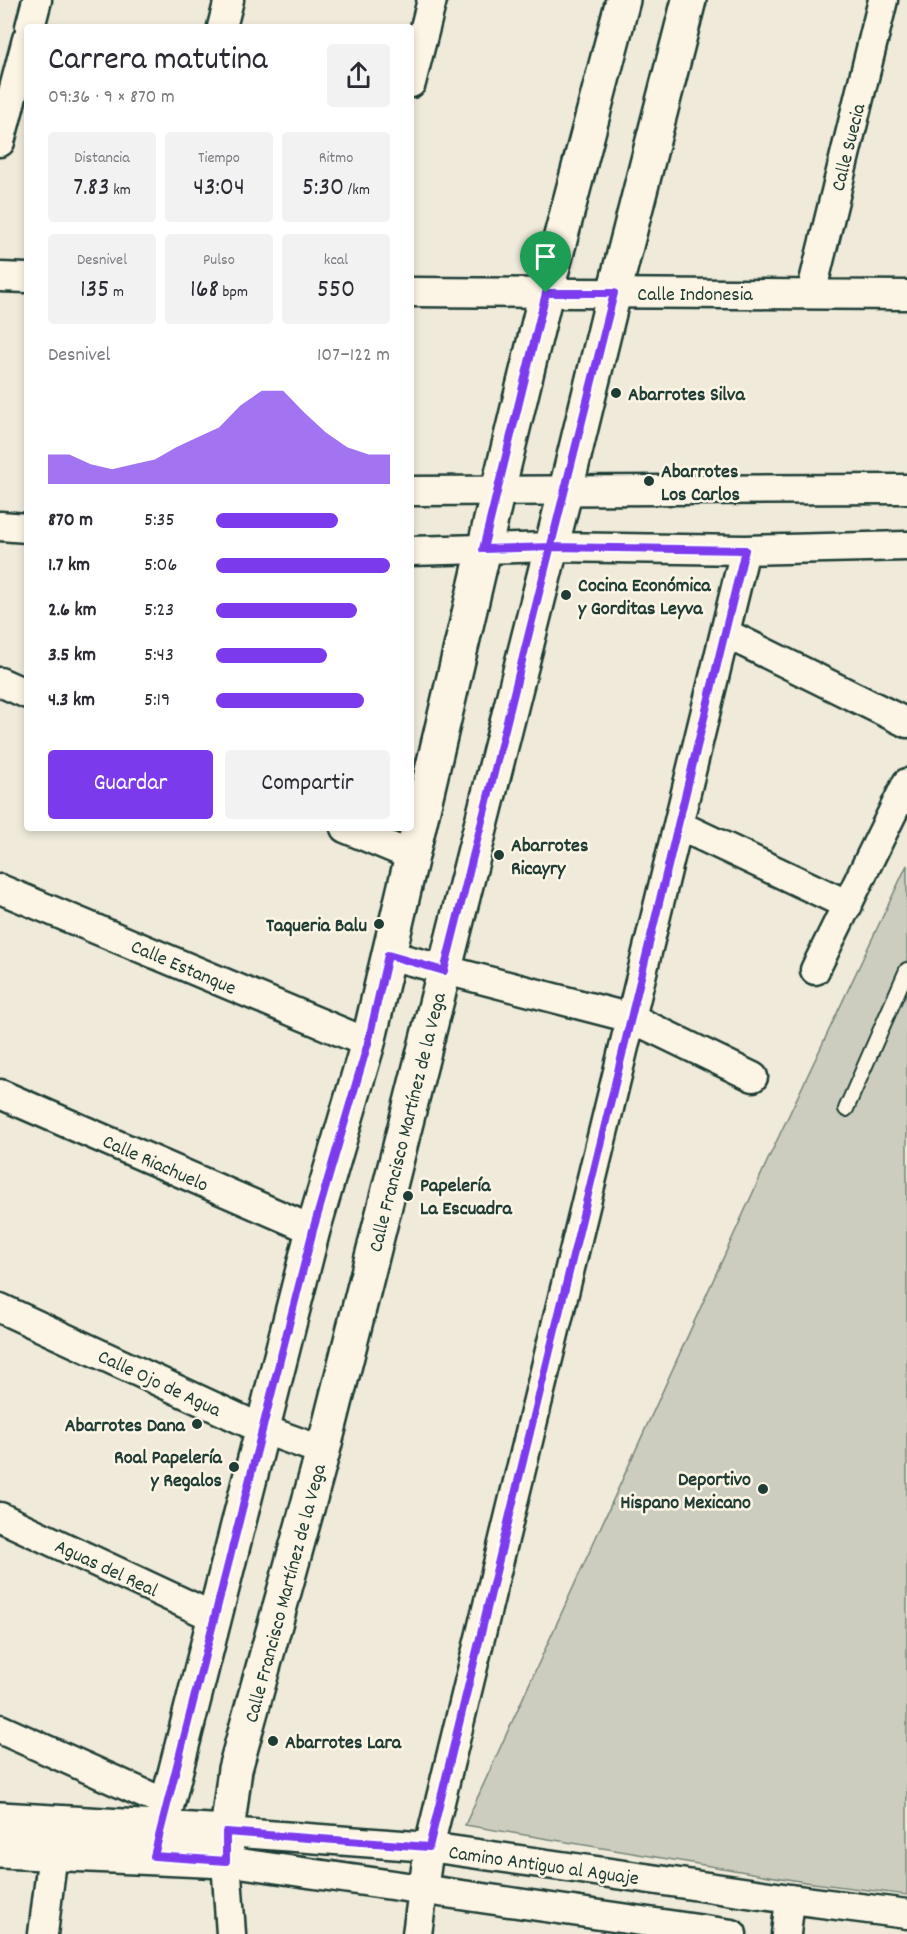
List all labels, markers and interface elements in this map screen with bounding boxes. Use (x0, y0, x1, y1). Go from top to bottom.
text: Carrera matutina (48, 38, 268, 85)
button: share (327, 44, 390, 107)
text: 09:36 · 9 × 870 m (48, 84, 175, 112)
street label: Calle Suecia (826, 100, 874, 195)
text: Distancia (74, 147, 130, 170)
text: Tiempo (198, 147, 240, 170)
text: Ritmo (319, 147, 353, 170)
text: 7.83 (73, 170, 110, 207)
text: 43:04 (193, 170, 245, 207)
text: 5:30 (302, 170, 344, 207)
text: km (110, 179, 131, 202)
text: /km (344, 179, 370, 202)
pin (520, 231, 571, 293)
icon: arrive (529, 240, 562, 273)
text: Desnivel (77, 249, 127, 272)
text: Pulso (203, 249, 235, 272)
text: kcal (324, 249, 348, 272)
text: 135 (80, 272, 109, 309)
text: 168 (190, 272, 219, 309)
text: 550 (317, 272, 355, 309)
text: m (109, 281, 124, 304)
text: bpm (219, 281, 248, 304)
street label: Calle Indonesia (637, 282, 753, 310)
text: Desnivel (48, 342, 110, 370)
text: 107–122 m (317, 342, 390, 370)
place label: Abarrotes Silva (628, 382, 745, 410)
marker: Abarrotes Silva (609, 386, 623, 400)
place label: Abarrotes Los Carlos (661, 459, 740, 510)
marker: Abarrotes Los Carlos (642, 474, 656, 488)
text: 870 m (48, 507, 93, 535)
text: 5:35 (144, 507, 175, 535)
text: 1.7 km (48, 552, 90, 580)
text: 5:06 (144, 552, 177, 580)
place label: Cocina Económica y Gorditas Leyva (578, 573, 711, 624)
marker: Cocina Económica y Gorditas Leyva (559, 588, 573, 602)
text: 2.6 km (48, 597, 96, 625)
text: 5:23 (144, 597, 174, 625)
text: 3.5 km (48, 642, 96, 670)
text: 5:43 (144, 642, 174, 670)
text: 4.3 km (48, 687, 95, 715)
text: 5:19 (144, 687, 170, 715)
button: Guardar (48, 750, 213, 819)
button: Compartir (225, 750, 390, 819)
place label: Abarrotes Ricayry (511, 833, 588, 884)
marker: Abarrotes Ricayry (492, 848, 506, 862)
place label: Taqueria Balu (266, 913, 367, 941)
marker: Taqueria Balu (372, 917, 386, 931)
street label: Calle Estanque (126, 934, 240, 1004)
street label: Calle Francisco Martínez de la Vega (363, 989, 455, 1255)
street label: Calle Riachuelo (97, 1129, 212, 1201)
place label: Papelería La Escuadra (420, 1173, 512, 1224)
marker: Papelería La Escuadra (401, 1189, 415, 1203)
street label: Calle Ojo de Agua (93, 1344, 225, 1426)
place label: Abarrotes Dana (65, 1413, 186, 1441)
marker: Abarrotes Dana (190, 1417, 204, 1431)
place label: Roal Papelería y Regalos (114, 1445, 223, 1496)
marker: Roal Papelería y Regalos (227, 1460, 241, 1474)
street label: Calle Francisco Martínez de la Vega (239, 1461, 335, 1726)
place label: Deportivo Hispano Mexicano (620, 1467, 751, 1518)
marker: Deportivo Hispano Mexicano (756, 1482, 770, 1496)
street label: Aguas del Real (50, 1534, 162, 1606)
place label: Abarrotes Lara (285, 1730, 402, 1758)
marker: Abarrotes Lara (266, 1734, 280, 1748)
street label: Camino Antiguo al Aguaje (447, 1840, 641, 1894)

